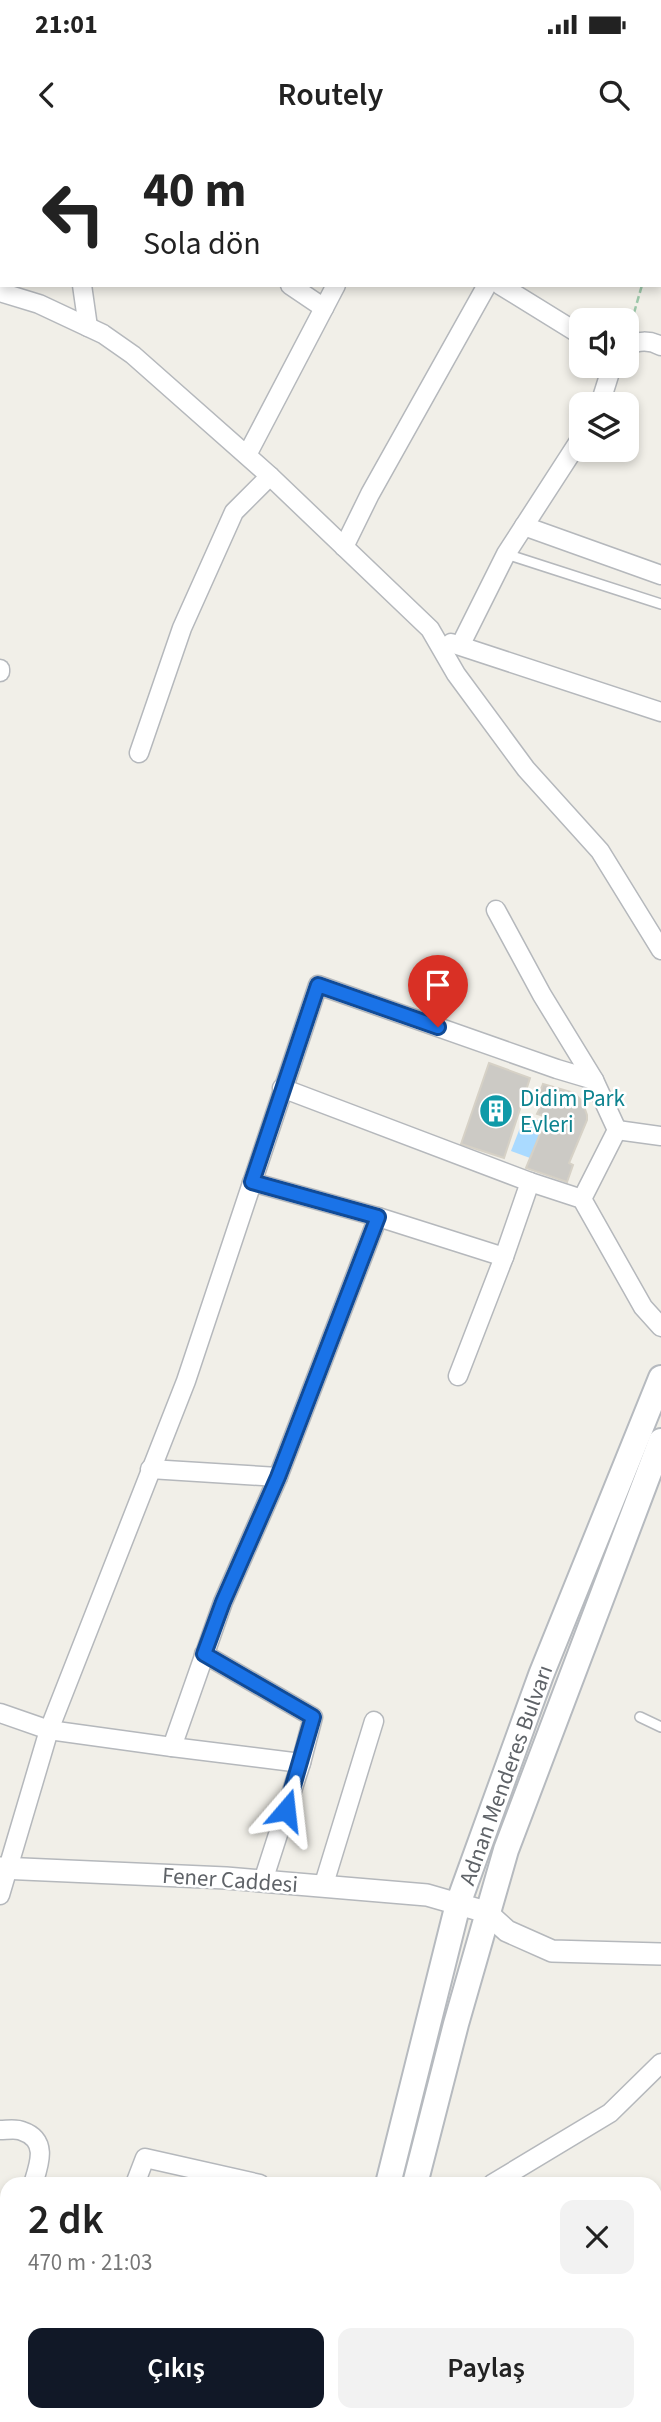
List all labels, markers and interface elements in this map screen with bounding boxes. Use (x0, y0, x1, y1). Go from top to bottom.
text: 21:01 (35, 6, 98, 43)
text: Routely (278, 72, 383, 118)
icon: back (28, 76, 66, 114)
icon: search (595, 76, 633, 114)
text: 40 m (143, 156, 247, 226)
icon: left (28, 168, 119, 259)
text: Sola dön (143, 221, 261, 267)
map controls (569, 308, 639, 462)
button: sound (569, 308, 639, 378)
button: layers (569, 392, 639, 462)
pin (408, 955, 468, 1027)
icon: arrive (419, 966, 457, 1004)
place label: Didim Park Evleri (520, 1082, 626, 1141)
building icon: Didim Park Evleri (477, 1092, 515, 1130)
street label: Adnan Menderes Bulvarı (451, 1660, 561, 1890)
position arrow (249, 1773, 323, 1847)
street label: Fener Caddesi (161, 1859, 299, 1901)
text: 2 dk (28, 2190, 104, 2250)
button: close (560, 2200, 634, 2274)
text: 470 m · 21:03 (28, 2246, 152, 2279)
button: Çıkış (28, 2328, 324, 2408)
button: Paylaş (338, 2328, 634, 2408)

